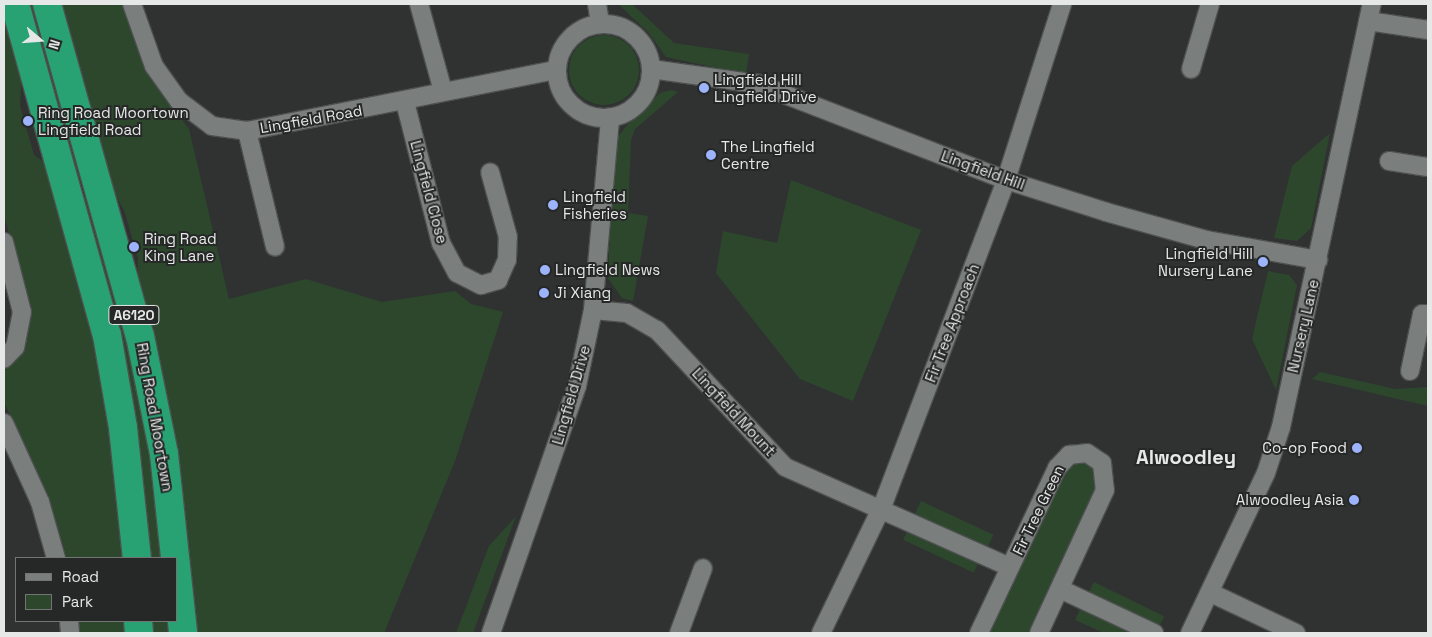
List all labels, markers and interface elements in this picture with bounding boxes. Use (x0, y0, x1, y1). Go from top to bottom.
north arrow (15, 15, 65, 65)
text: N (44, 37, 64, 52)
place label: Lingfield Hill Lingfield Drive (714, 70, 817, 105)
marker: Lingfield Hill Lingfield Drive (698, 82, 710, 94)
street label: Lingfield Road (258, 101, 364, 137)
place label: Ring Road Moortown Lingfield Road (38, 103, 189, 138)
marker: Ring Road Moortown Lingfield Road (22, 115, 34, 127)
place label: The Lingfield Centre (721, 137, 815, 172)
street label: Lingfield Close (407, 138, 451, 246)
street label: Lingfield Hill (939, 147, 1027, 193)
marker: The Lingfield Centre (705, 149, 717, 161)
place label: Lingfield Fisheries (563, 187, 627, 222)
marker: Lingfield Fisheries (547, 199, 559, 211)
place label: Ring Road King Lane (144, 229, 217, 264)
marker: Ring Road King Lane (128, 241, 140, 253)
place label: Lingfield Hill Nursery Lane (1158, 244, 1253, 279)
marker: Lingfield Hill Nursery Lane (1257, 256, 1269, 268)
place label: Lingfield News (555, 261, 660, 279)
street label: Fir Tree Approach (921, 261, 983, 385)
marker: Lingfield News (539, 264, 551, 276)
street label: Nursery Lane (1284, 278, 1322, 374)
place label: Ji Xiang (554, 284, 611, 302)
marker: Ji Xiang (538, 287, 550, 299)
road number: A6120 (108, 304, 160, 326)
street label: Ring Road Moortown (133, 341, 177, 493)
street label: Lingfield Drive (548, 343, 594, 447)
street label: Lingfield Mount (689, 364, 779, 460)
place label: Co-op Food (1262, 439, 1347, 457)
marker: Co-op Food (1351, 442, 1363, 454)
district label: Alwoodley (1136, 445, 1236, 469)
street label: Fir Tree Green (1008, 462, 1068, 558)
place label: Alwoodley Asia (1236, 491, 1344, 509)
marker: Alwoodley Asia (1348, 494, 1360, 506)
legend (15, 557, 178, 622)
text: Road (62, 567, 99, 586)
text: Park (62, 592, 93, 611)

